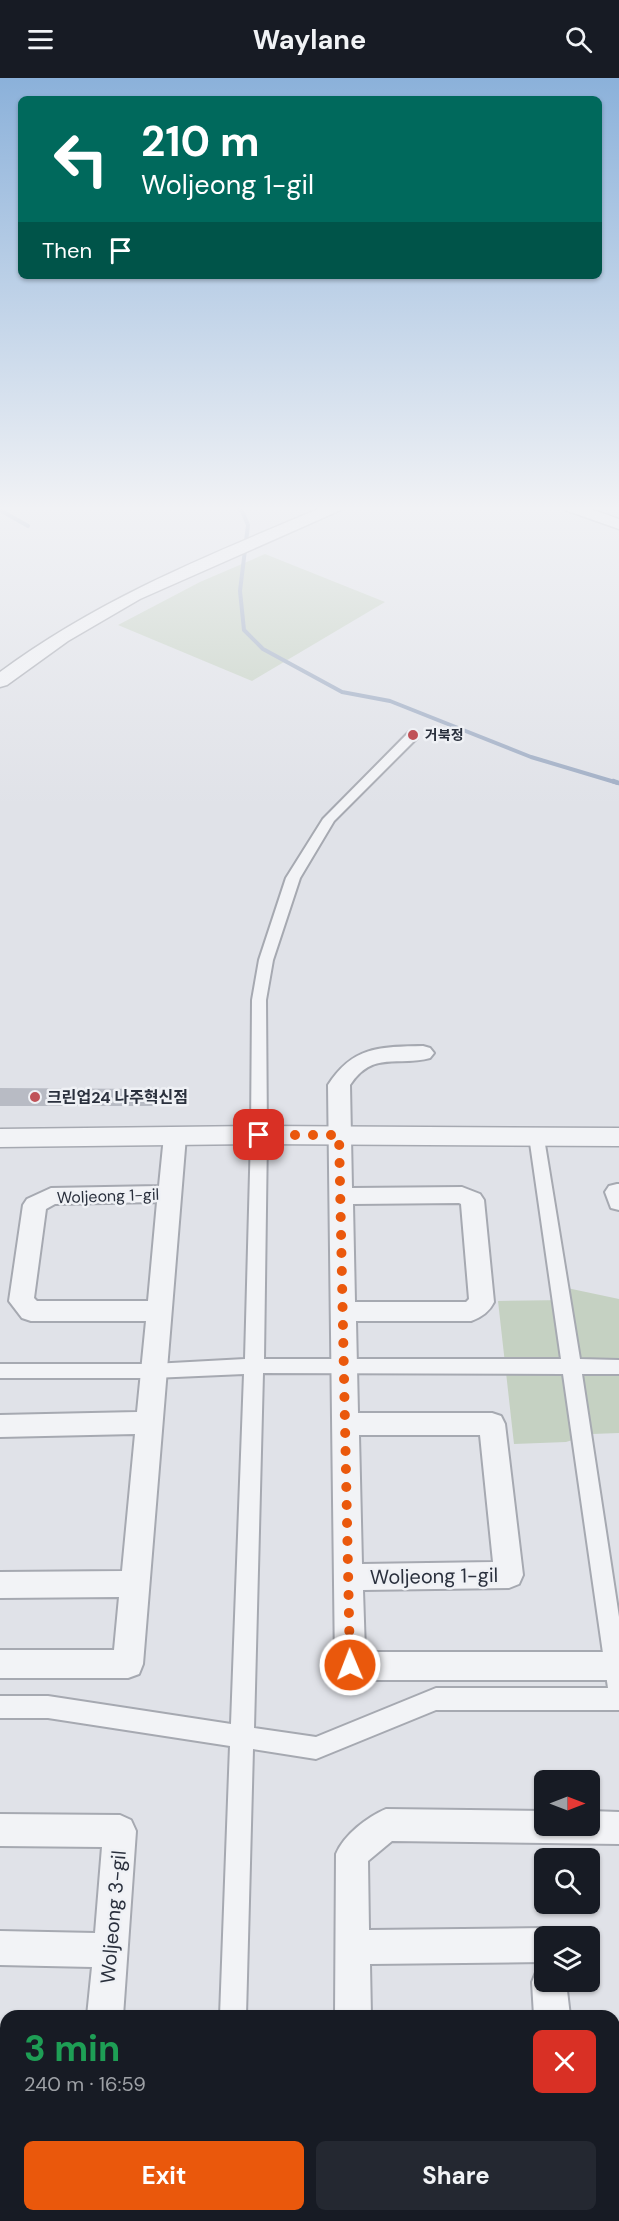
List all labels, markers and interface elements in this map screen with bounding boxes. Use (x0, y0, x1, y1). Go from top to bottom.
text: Waylane (253, 22, 366, 57)
icon: menu (24, 23, 57, 56)
icon: search (562, 23, 595, 56)
text: 210 m (141, 114, 259, 169)
icon: left (42, 120, 120, 198)
text: Woljeong 1-gil (141, 167, 314, 202)
icon: arrive (104, 234, 137, 267)
text: Then (42, 236, 92, 265)
place label: 거북정 (425, 726, 464, 744)
marker: 거북정 (406, 728, 420, 742)
place label: 크린업24 나주혁신점 (47, 1087, 188, 1108)
marker: 크린업24 나주혁신점 (28, 1090, 42, 1104)
pin (233, 1109, 284, 1160)
icon: arrive (242, 1118, 275, 1151)
street label: Woljeong 1-gil (56, 1184, 160, 1208)
street label: Woljeong 1-gil (370, 1562, 498, 1590)
position arrow (318, 1633, 382, 1697)
north arrow (534, 1770, 600, 1836)
map controls (534, 1770, 600, 1992)
button: search (534, 1848, 600, 1914)
street label: Woljeong 3-gil (94, 1849, 132, 1985)
button: layers (534, 1926, 600, 1992)
text: 3 min (24, 2025, 120, 2072)
button: close (533, 2030, 596, 2093)
text: 240 m · 16:59 (24, 2071, 146, 2097)
button: Exit (24, 2141, 304, 2210)
button: Share (316, 2141, 596, 2210)

